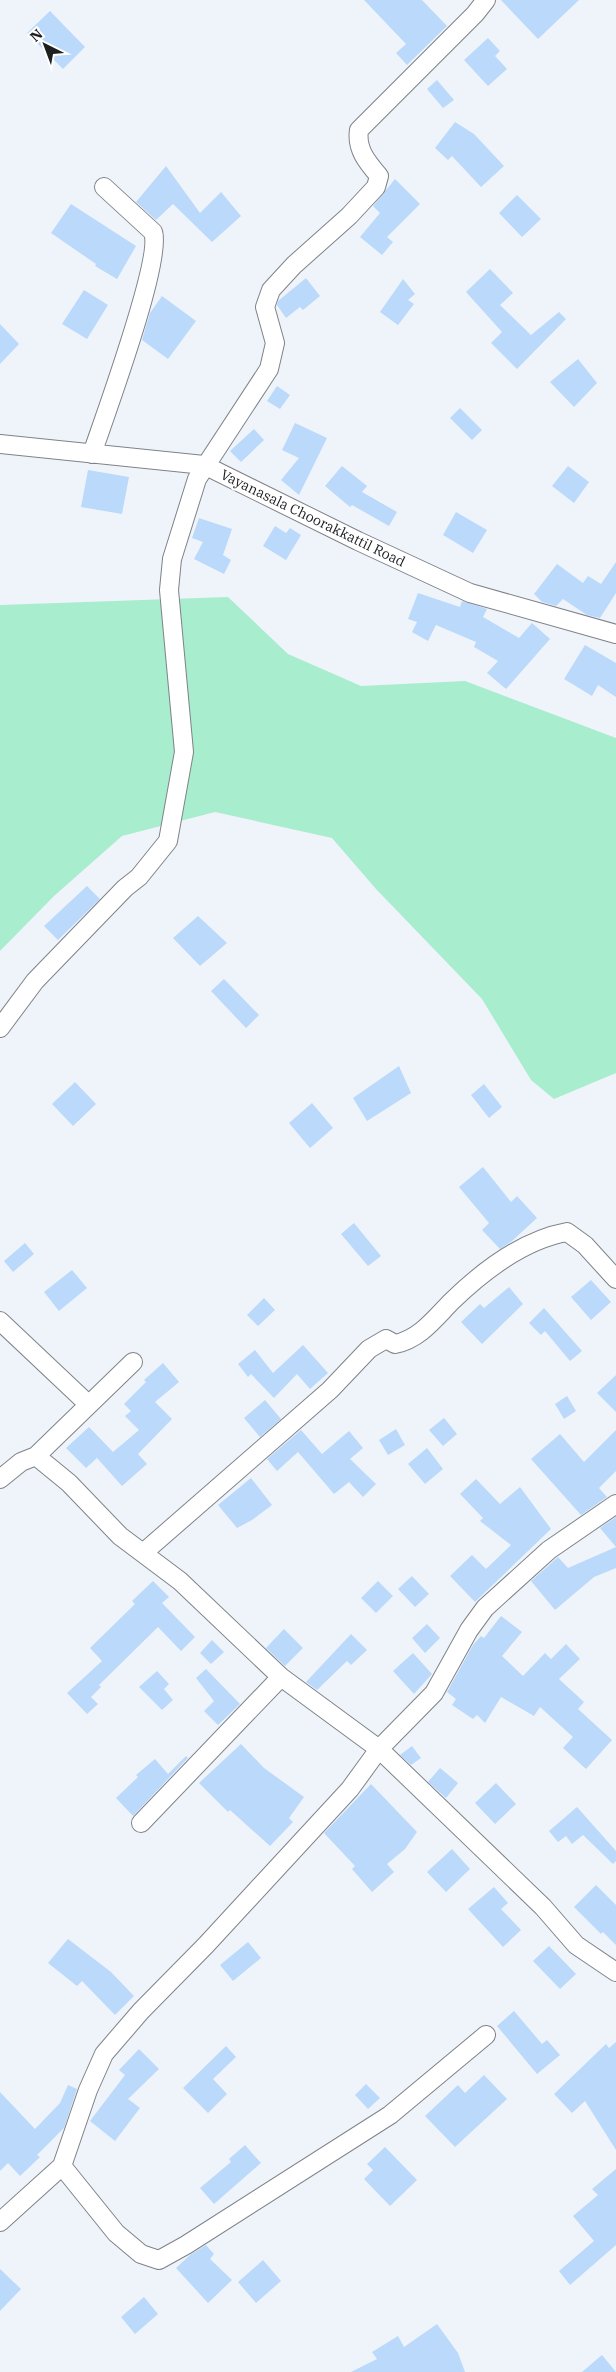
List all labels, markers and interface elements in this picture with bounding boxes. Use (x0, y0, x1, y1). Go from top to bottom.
north arrow (20, 20, 70, 70)
text: N (26, 25, 46, 46)
street label: Vayanasala Choorakkattil Road (218, 465, 409, 571)

